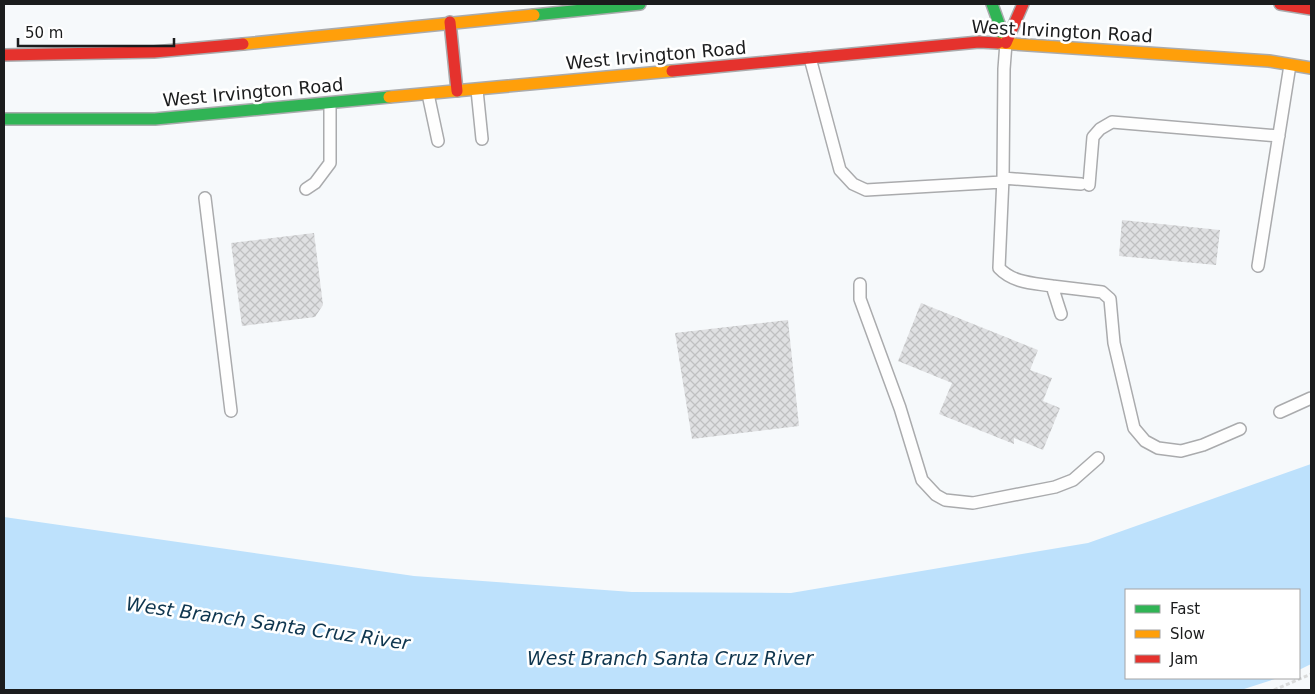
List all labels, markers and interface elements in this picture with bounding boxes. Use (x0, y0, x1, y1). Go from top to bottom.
scale bar (18, 15, 174, 47)
street label: West Irvington Road (971, 16, 1153, 46)
text: 50 m (25, 24, 63, 42)
street label: West Irvington Road (565, 37, 747, 73)
street label: West Irvington Road (162, 74, 344, 110)
legend (1125, 589, 1300, 679)
water label: West Branch Santa Cruz River (125, 592, 412, 654)
text: Fast (1170, 600, 1200, 618)
text: Slow (1170, 625, 1205, 643)
water label: West Branch Santa Cruz River (527, 647, 814, 669)
text: Jam (1169, 650, 1198, 668)

